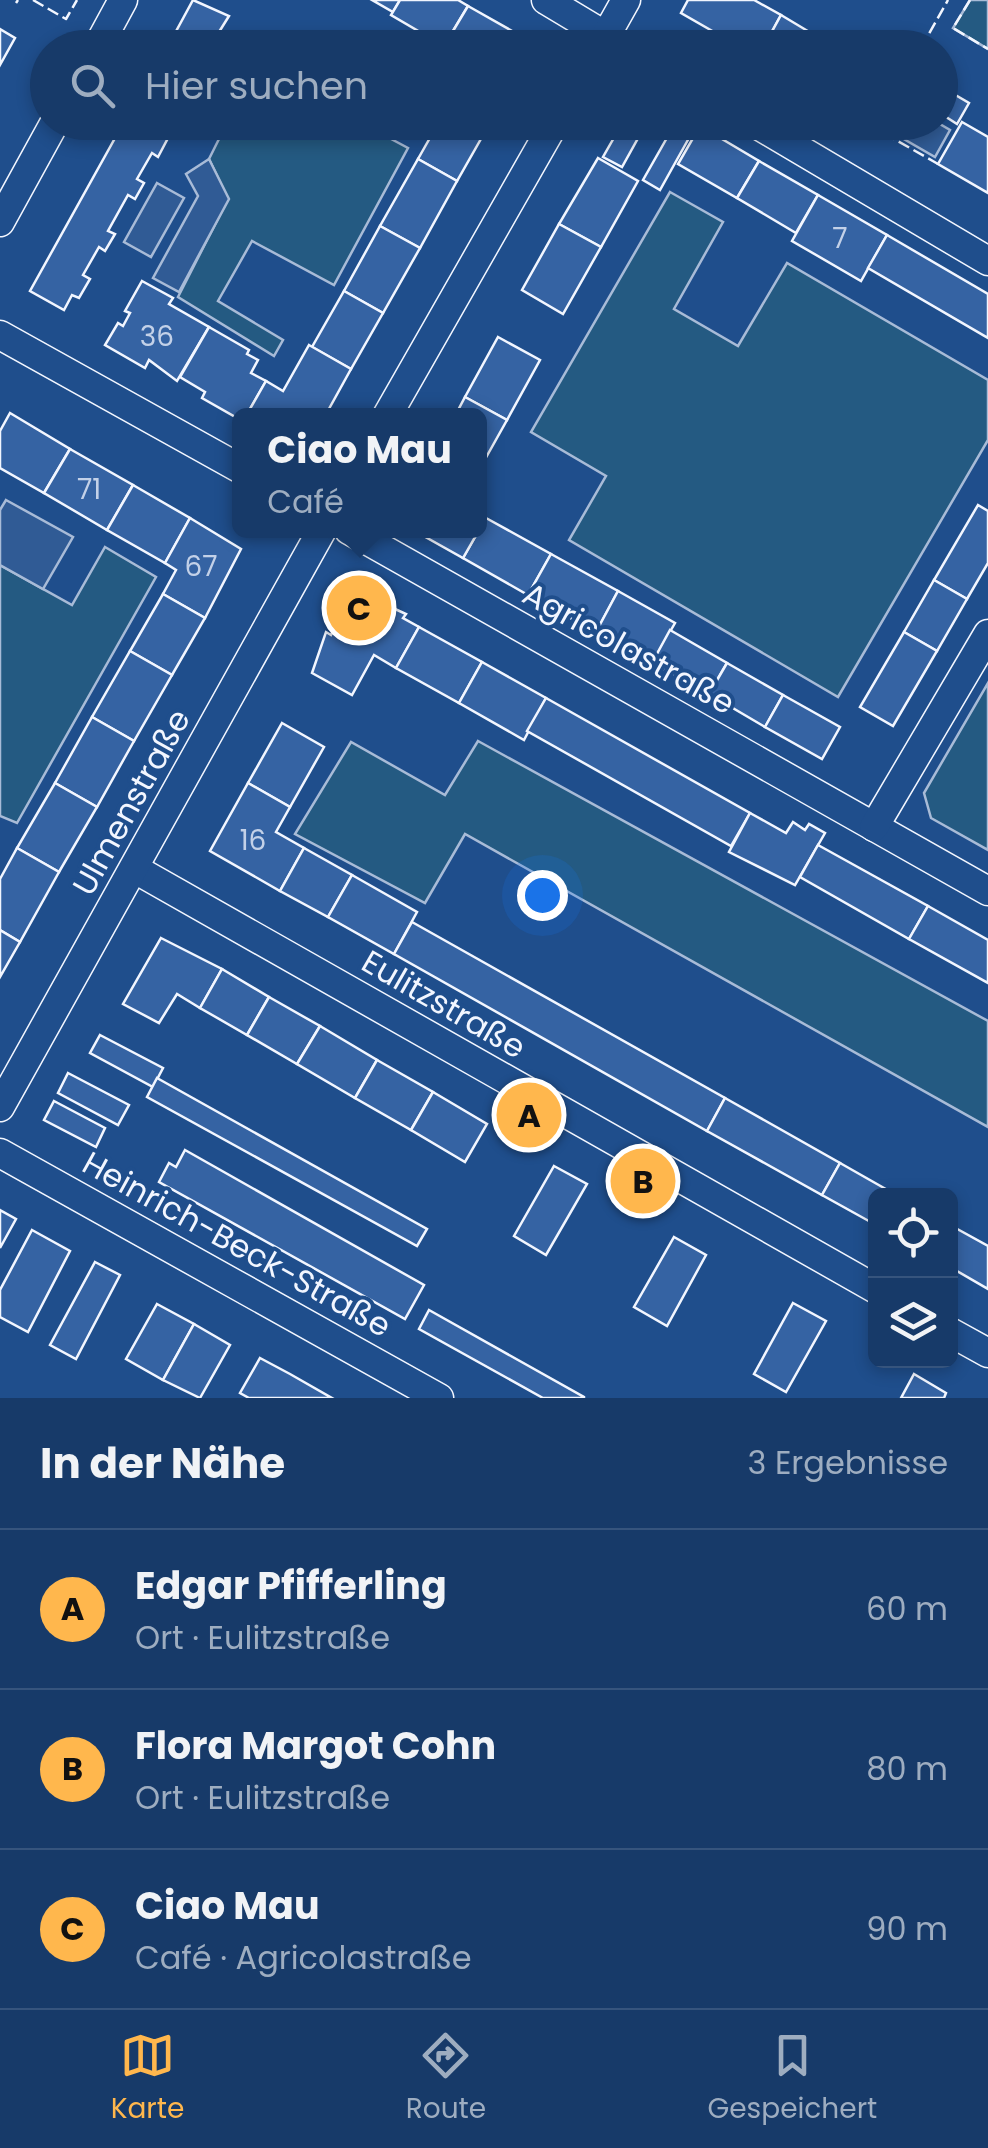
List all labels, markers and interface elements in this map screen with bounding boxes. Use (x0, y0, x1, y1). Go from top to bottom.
search box (30, 30, 958, 140)
icon: search (65, 58, 120, 113)
text: Hier suchen (145, 59, 368, 112)
house number: 7 (832, 219, 848, 258)
house number: 36 (140, 317, 174, 356)
popup (232, 408, 487, 538)
text: Ciao Mau (267, 423, 452, 476)
house number: 71 (77, 470, 101, 509)
text: Café (267, 479, 344, 524)
house number: 67 (184, 547, 218, 586)
pin: C (326, 570, 392, 646)
street label: Agricolastraße (515, 571, 743, 725)
street label: Ulmenstraße (61, 701, 201, 903)
house number: 16 (240, 821, 266, 860)
your location (517, 870, 568, 921)
street label: Eulitzstraße (354, 939, 534, 1069)
pin: A (496, 1078, 562, 1152)
street label: Heinrich-Beck-Straße (75, 1140, 399, 1348)
pin: B (610, 1144, 676, 1218)
map controls (868, 1188, 958, 1368)
button: locate (868, 1188, 958, 1278)
button: layers (868, 1278, 958, 1368)
text: In der Nähe (40, 1434, 285, 1493)
text: 3 Ergebnisse (748, 1440, 948, 1485)
text: Edgar Pfifferling (135, 1559, 447, 1612)
text: A (61, 1586, 84, 1631)
text: 60 m (866, 1586, 948, 1631)
text: Ort · Eulitzstraße (135, 1615, 390, 1660)
text: Flora Margot Cohn (135, 1719, 496, 1772)
text: B (62, 1746, 83, 1791)
text: 80 m (866, 1746, 948, 1791)
text: Ort · Eulitzstraße (135, 1775, 390, 1820)
text: Ciao Mau (135, 1879, 320, 1932)
text: C (60, 1906, 85, 1951)
text: 90 m (866, 1906, 948, 1951)
text: Café · Agricolastraße (135, 1935, 472, 1980)
tab: Karte (111, 2028, 184, 2130)
tab: Route (406, 2028, 486, 2130)
tab: Gespeichert (707, 2028, 877, 2130)

